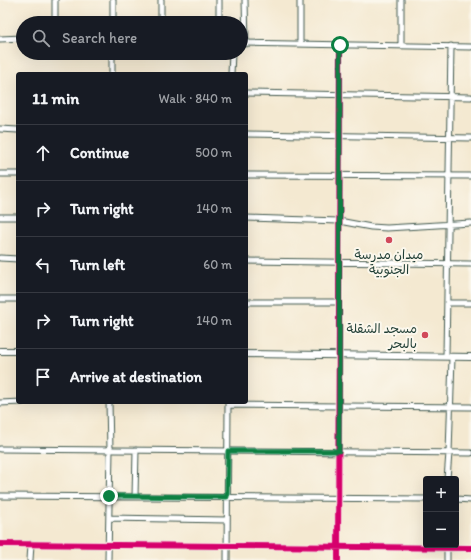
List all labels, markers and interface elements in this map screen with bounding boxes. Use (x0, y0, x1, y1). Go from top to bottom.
search box (16, 16, 248, 60)
icon: search (30, 27, 52, 49)
text: Search here (62, 29, 137, 47)
route start (331, 36, 349, 54)
text: 11 min (32, 88, 79, 108)
text: Walk · 840 m (158, 91, 232, 106)
icon: ahead (32, 142, 54, 164)
text: Continue (70, 144, 129, 162)
text: 500 m (195, 145, 232, 160)
icon: right (32, 198, 54, 220)
text: Turn right (70, 200, 134, 218)
text: 140 m (196, 201, 232, 216)
marker: ميدان مدرسة الجنوبية (384, 235, 394, 245)
place label: ميدان مدرسة الجنوبية (355, 247, 423, 278)
icon: left (32, 254, 54, 276)
text: Turn left (70, 256, 125, 274)
text: 60 m (203, 257, 232, 272)
icon: right (32, 310, 54, 332)
text: Turn right (70, 312, 134, 330)
text: 140 m (196, 313, 232, 328)
place label: مسجد الشقلة بالبحر (346, 321, 417, 352)
marker: مسجد الشقلة بالبحر (420, 330, 430, 340)
icon: arrive (32, 366, 54, 388)
text: Arrive at destination (70, 368, 202, 386)
map controls (423, 476, 459, 548)
button: + (423, 476, 459, 512)
route end (100, 487, 118, 505)
button: − (423, 512, 459, 548)

